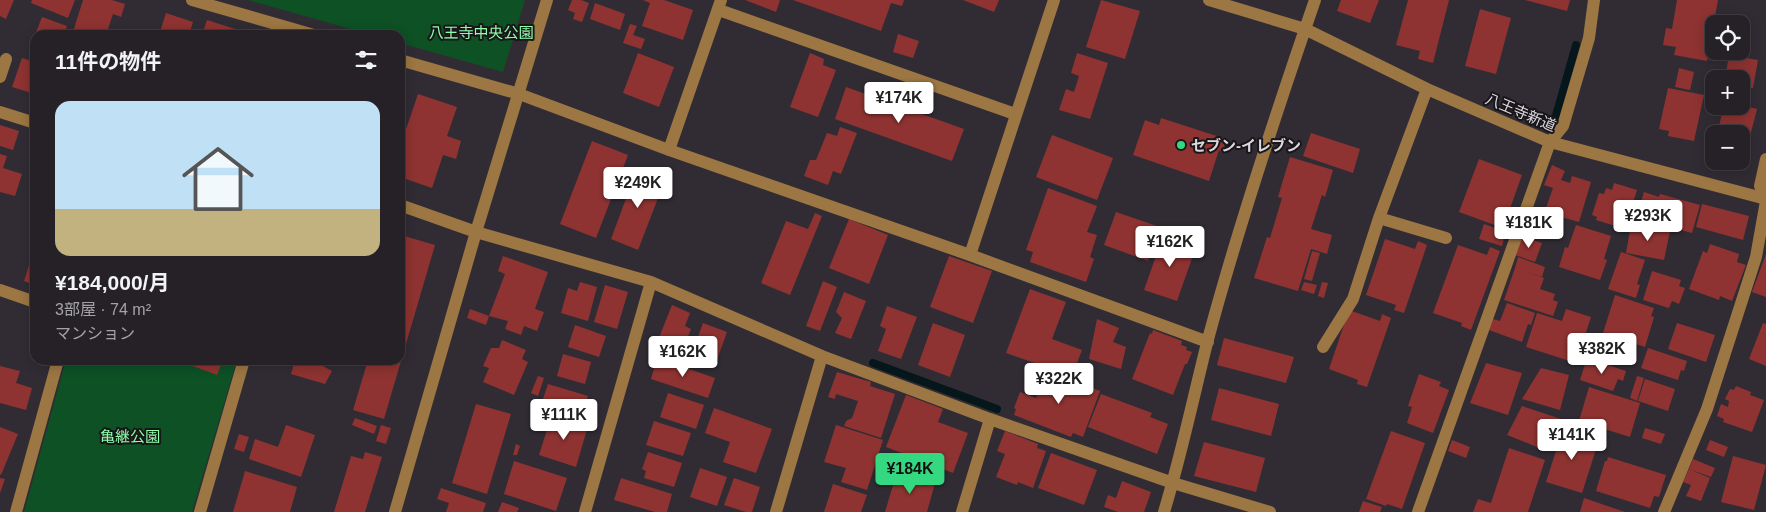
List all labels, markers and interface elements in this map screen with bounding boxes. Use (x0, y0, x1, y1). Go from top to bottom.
map controls (1705, 15, 1750, 170)
button: locate (1705, 15, 1750, 60)
park label: 八王寺中央公園 (428, 24, 534, 41)
icon: filters (352, 46, 380, 74)
text: 11件の物件 (55, 50, 161, 73)
button: + (1705, 70, 1750, 115)
pin: ¥174K (864, 82, 934, 124)
text: ¥174K (875, 89, 923, 106)
street label: 八王寺新道 (1483, 90, 1559, 134)
button: − (1705, 125, 1750, 170)
icon: home (173, 134, 263, 224)
place label: セブン-イレブン (1191, 137, 1301, 154)
marker: セブン-イレブン (1175, 139, 1187, 151)
pin: ¥249K (603, 166, 673, 209)
text: ¥249K (614, 174, 662, 191)
pin: ¥293K (1613, 200, 1683, 242)
pin: ¥181K (1494, 206, 1564, 249)
text: ¥293K (1624, 207, 1672, 224)
text: ¥181K (1505, 214, 1553, 231)
pin: ¥162K (1135, 226, 1205, 268)
text: ¥162K (1146, 233, 1194, 250)
text: ¥184,000/月 (55, 271, 169, 294)
text: 3部屋 · 74 m² (55, 301, 151, 318)
text: マンション (55, 325, 135, 342)
pin: ¥382K (1567, 332, 1637, 375)
pin: ¥162K (648, 336, 718, 378)
text: ¥382K (1578, 340, 1626, 357)
text: ¥162K (659, 343, 707, 360)
pin: ¥322K (1024, 362, 1094, 405)
text: ¥322K (1035, 370, 1083, 387)
pin: ¥111K (529, 398, 599, 441)
text: ¥111K (541, 406, 587, 423)
pin: ¥141K (1537, 418, 1607, 461)
text: ¥141K (1548, 426, 1596, 443)
park label: 亀継公園 (100, 428, 160, 445)
pin: ¥184K (875, 452, 945, 495)
text: ¥184K (886, 460, 934, 477)

